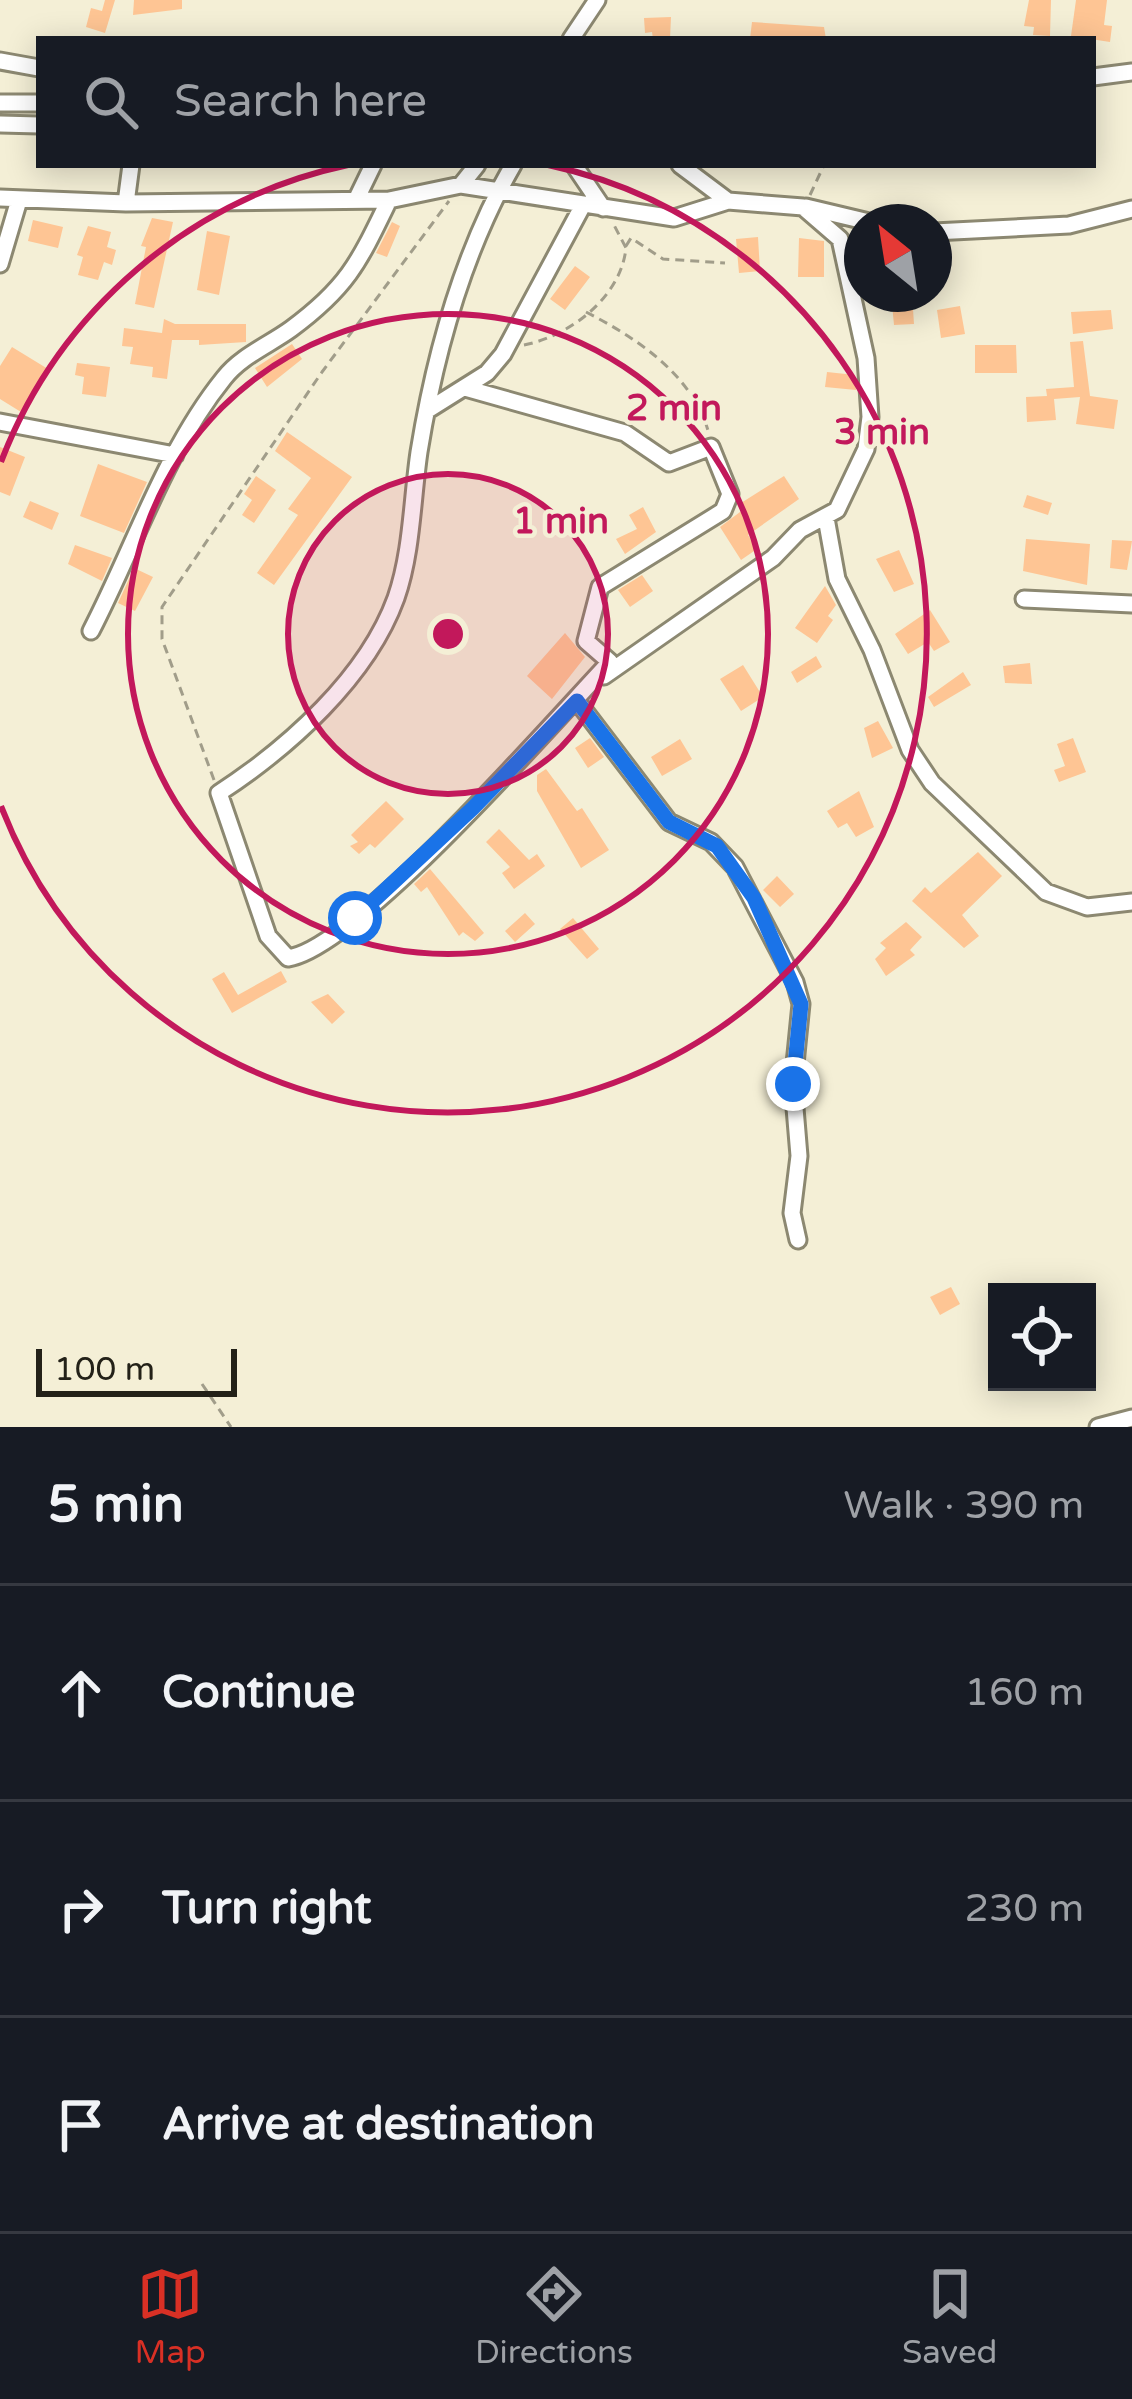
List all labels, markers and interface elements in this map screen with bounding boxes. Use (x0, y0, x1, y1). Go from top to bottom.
search box (36, 36, 1096, 168)
icon: search (78, 69, 144, 135)
text: Search here (174, 75, 427, 129)
north arrow (844, 204, 952, 312)
text: 2 min (626, 387, 722, 430)
text: 3 min (834, 411, 930, 454)
text: 1 min (513, 500, 609, 543)
centre of rings (427, 613, 469, 655)
route start (328, 891, 382, 945)
route end (766, 1057, 820, 1111)
map controls (988, 1283, 1096, 1391)
button: locate (988, 1283, 1096, 1391)
scale bar (36, 1343, 237, 1396)
text: 100 m (54, 1350, 155, 1389)
text: 5 min (48, 1474, 184, 1536)
text: Walk · 390 m (843, 1482, 1084, 1529)
icon: ahead (48, 1660, 114, 1726)
text: Continue (162, 1666, 355, 1720)
text: 160 m (965, 1669, 1084, 1716)
icon: right (48, 1876, 114, 1942)
text: Turn right (162, 1882, 371, 1936)
text: 230 m (965, 1885, 1084, 1932)
icon: arrive (48, 2092, 114, 2158)
text: Arrive at destination (162, 2098, 594, 2152)
tab: Map (135, 2261, 206, 2372)
tab: Directions (475, 2261, 633, 2372)
tab: Saved (902, 2261, 997, 2372)

